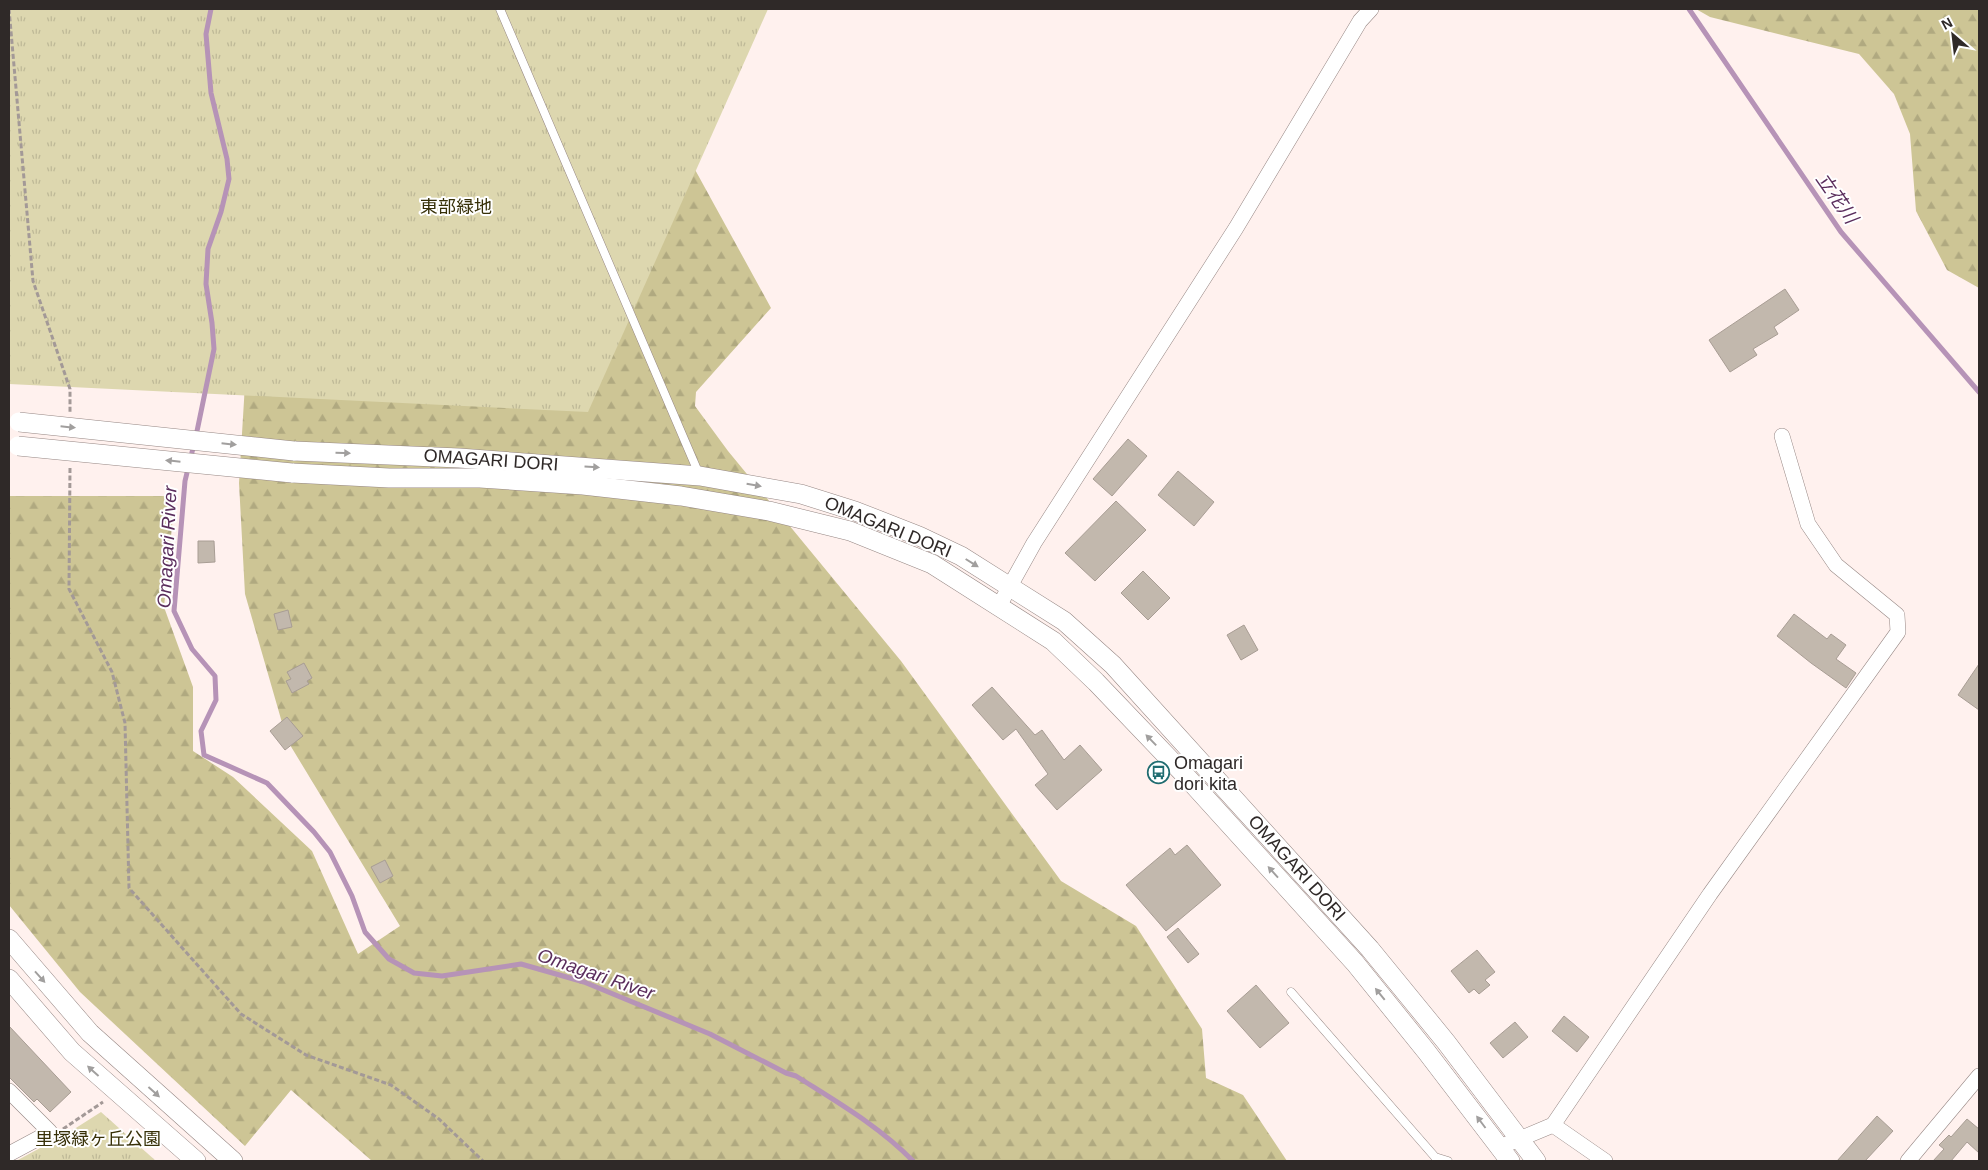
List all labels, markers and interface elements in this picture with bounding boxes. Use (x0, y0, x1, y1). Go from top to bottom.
north arrow (1928, 10, 1978, 60)
text: N (1939, 14, 1955, 33)
water label: 立花川 (1812, 169, 1863, 229)
park label: 東部緑地 (420, 197, 492, 217)
one-way arrow (60, 423, 76, 431)
one-way arrow (222, 440, 238, 448)
street label: OMAGARI DORI (423, 445, 559, 475)
one-way arrow (335, 449, 351, 457)
one-way arrow (165, 457, 181, 465)
one-way arrow (585, 463, 601, 471)
one-way arrow (746, 482, 762, 490)
water label: Omagari River (153, 485, 181, 609)
street label: OMAGARI DORI (822, 492, 954, 562)
one-way arrow (965, 558, 978, 568)
one-way arrow (1145, 734, 1157, 746)
place label: Omagari dori kita (1174, 753, 1243, 794)
bus stop icon: Omagari dori kita (1146, 761, 1170, 785)
street label: OMAGARI DORI (1244, 811, 1350, 925)
one-way arrow (1267, 867, 1279, 879)
water label: Omagari River (535, 944, 658, 1004)
one-way arrow (34, 970, 46, 982)
one-way arrow (1375, 988, 1386, 1001)
one-way arrow (87, 1066, 100, 1077)
one-way arrow (148, 1086, 160, 1098)
one-way arrow (1475, 1116, 1486, 1129)
park label: 里塚緑ヶ丘公園 (35, 1129, 161, 1149)

